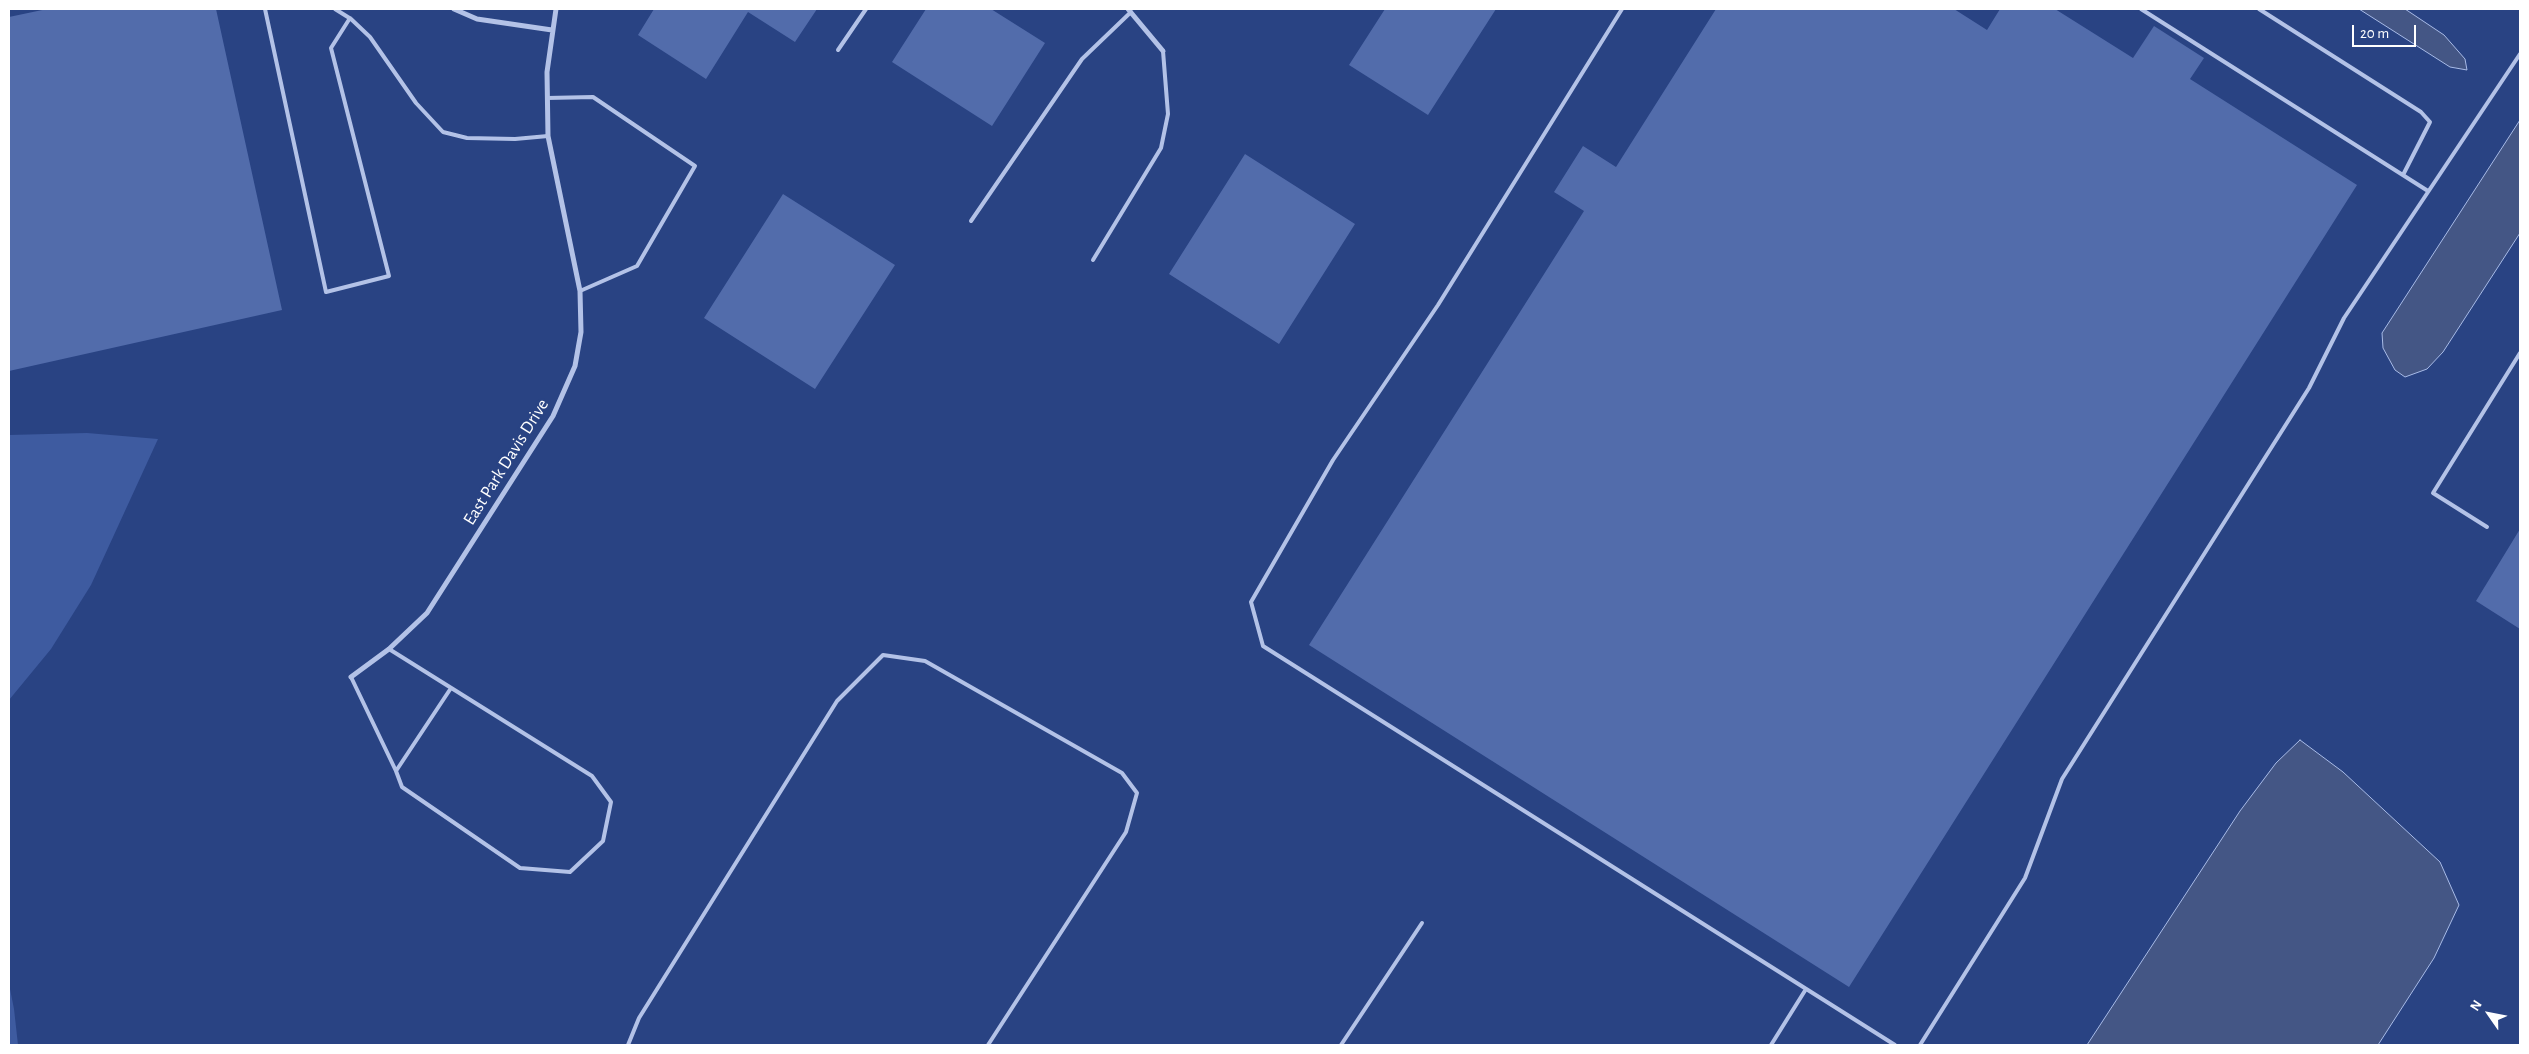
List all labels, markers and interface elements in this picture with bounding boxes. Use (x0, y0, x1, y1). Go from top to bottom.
scale bar (2354, 15, 2418, 47)
text: 20 m (2360, 26, 2389, 41)
street label: East Park Davis Drive (458, 395, 554, 529)
north arrow (2464, 989, 2514, 1039)
text: N (2468, 998, 2485, 1014)

